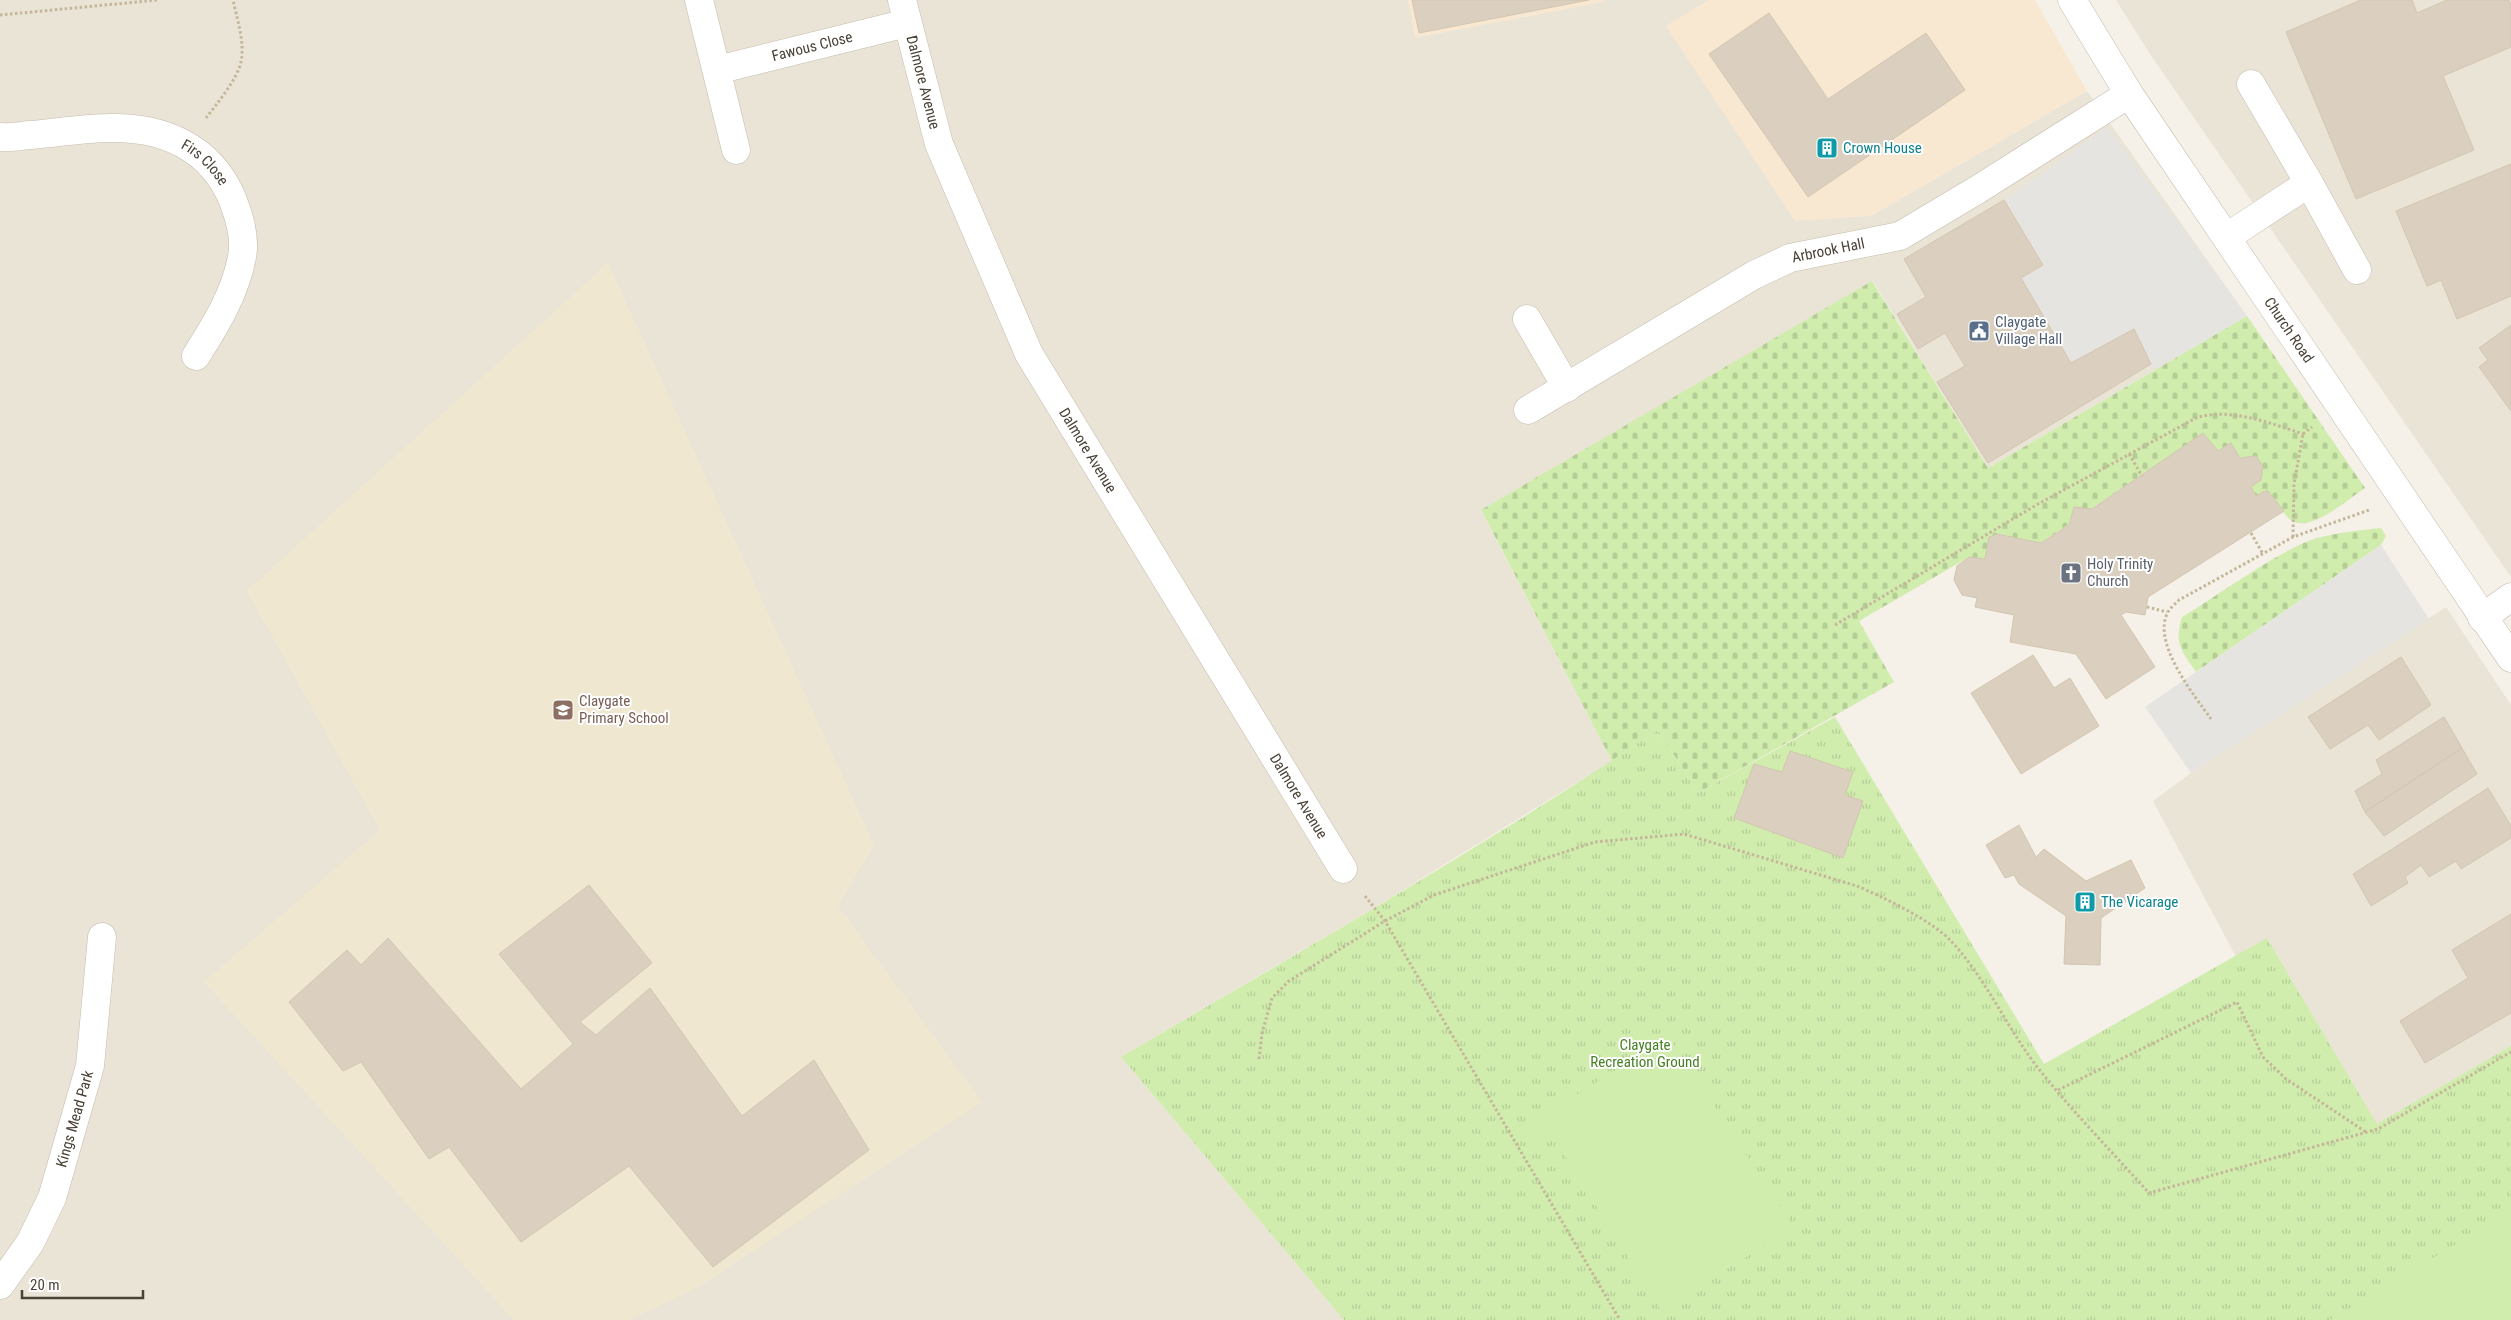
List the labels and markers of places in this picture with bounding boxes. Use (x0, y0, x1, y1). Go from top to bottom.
building icon: Crown House (1815, 136, 1839, 160)
place label: Crown House (1843, 139, 1922, 157)
place label: Claygate Village Hall (1995, 313, 2062, 348)
public building icon: Claygate Village Hall (1967, 319, 1991, 343)
place label: Holy Trinity Church (2087, 555, 2153, 590)
church icon: Holy Trinity Church (2059, 561, 2083, 585)
place label: Claygate Primary School (579, 692, 669, 727)
school or university icon: Claygate Primary School (551, 698, 575, 722)
building icon: The Vicarage (2073, 890, 2097, 914)
place label: The Vicarage (2101, 893, 2178, 911)

